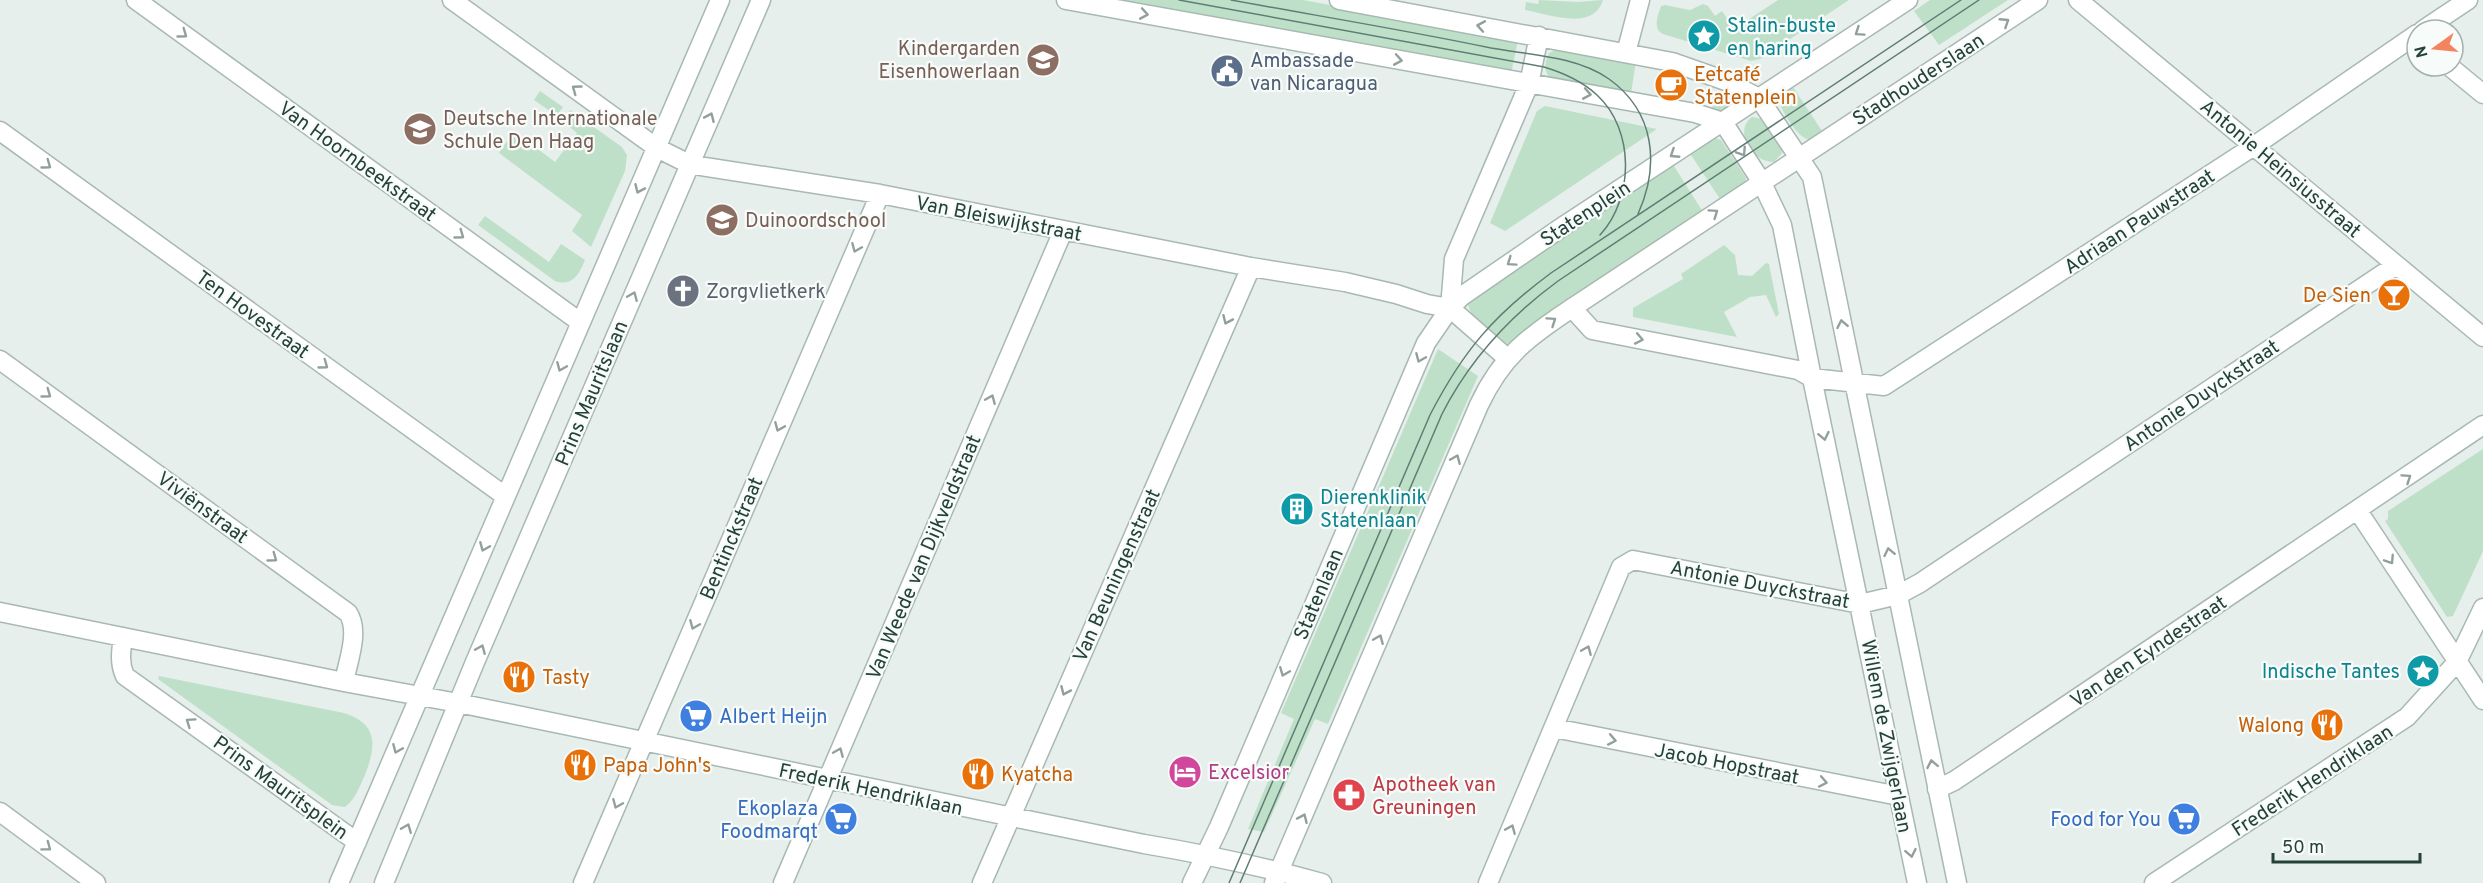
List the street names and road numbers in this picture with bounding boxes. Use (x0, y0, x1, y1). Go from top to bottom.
street label: Stadhouderslaan (1848, 28, 1990, 133)
street label: Antonie Heinsiusstraat (2194, 94, 2366, 245)
street label: Van Hoornbeekstraat (273, 96, 441, 229)
street label: Adriaan Pauwstraat (2060, 164, 2220, 281)
street label: Statenplein (1536, 176, 1636, 254)
street label: Van Bleiswijkstraat (913, 191, 1084, 249)
street label: Ten Hovestraat (190, 266, 314, 366)
street label: Prins Mauritslaan (550, 317, 635, 470)
street label: Antonie Duyckstraat (2119, 335, 2285, 458)
street label: Van Weede van Dijkveldstraat (861, 431, 988, 684)
street label: Viviënstraat (151, 467, 253, 551)
street label: Bentinckstraat (695, 473, 770, 604)
street label: Van Beuningenstraat (1068, 485, 1168, 666)
street label: Statenlaan (1289, 545, 1351, 644)
street label: Antonie Duyckstraat (1668, 556, 1852, 616)
street label: Van den Eyndestraat (2066, 591, 2232, 715)
street label: Willem de Zwijgerlaan (1854, 638, 1917, 835)
street label: Frederik Hendriklaan (2227, 720, 2399, 844)
street label: Prins Mauritsplein (207, 731, 353, 847)
street label: Jacob Hopstraat (1652, 738, 1801, 792)
street label: Frederik Hendriklaan (776, 759, 965, 823)

